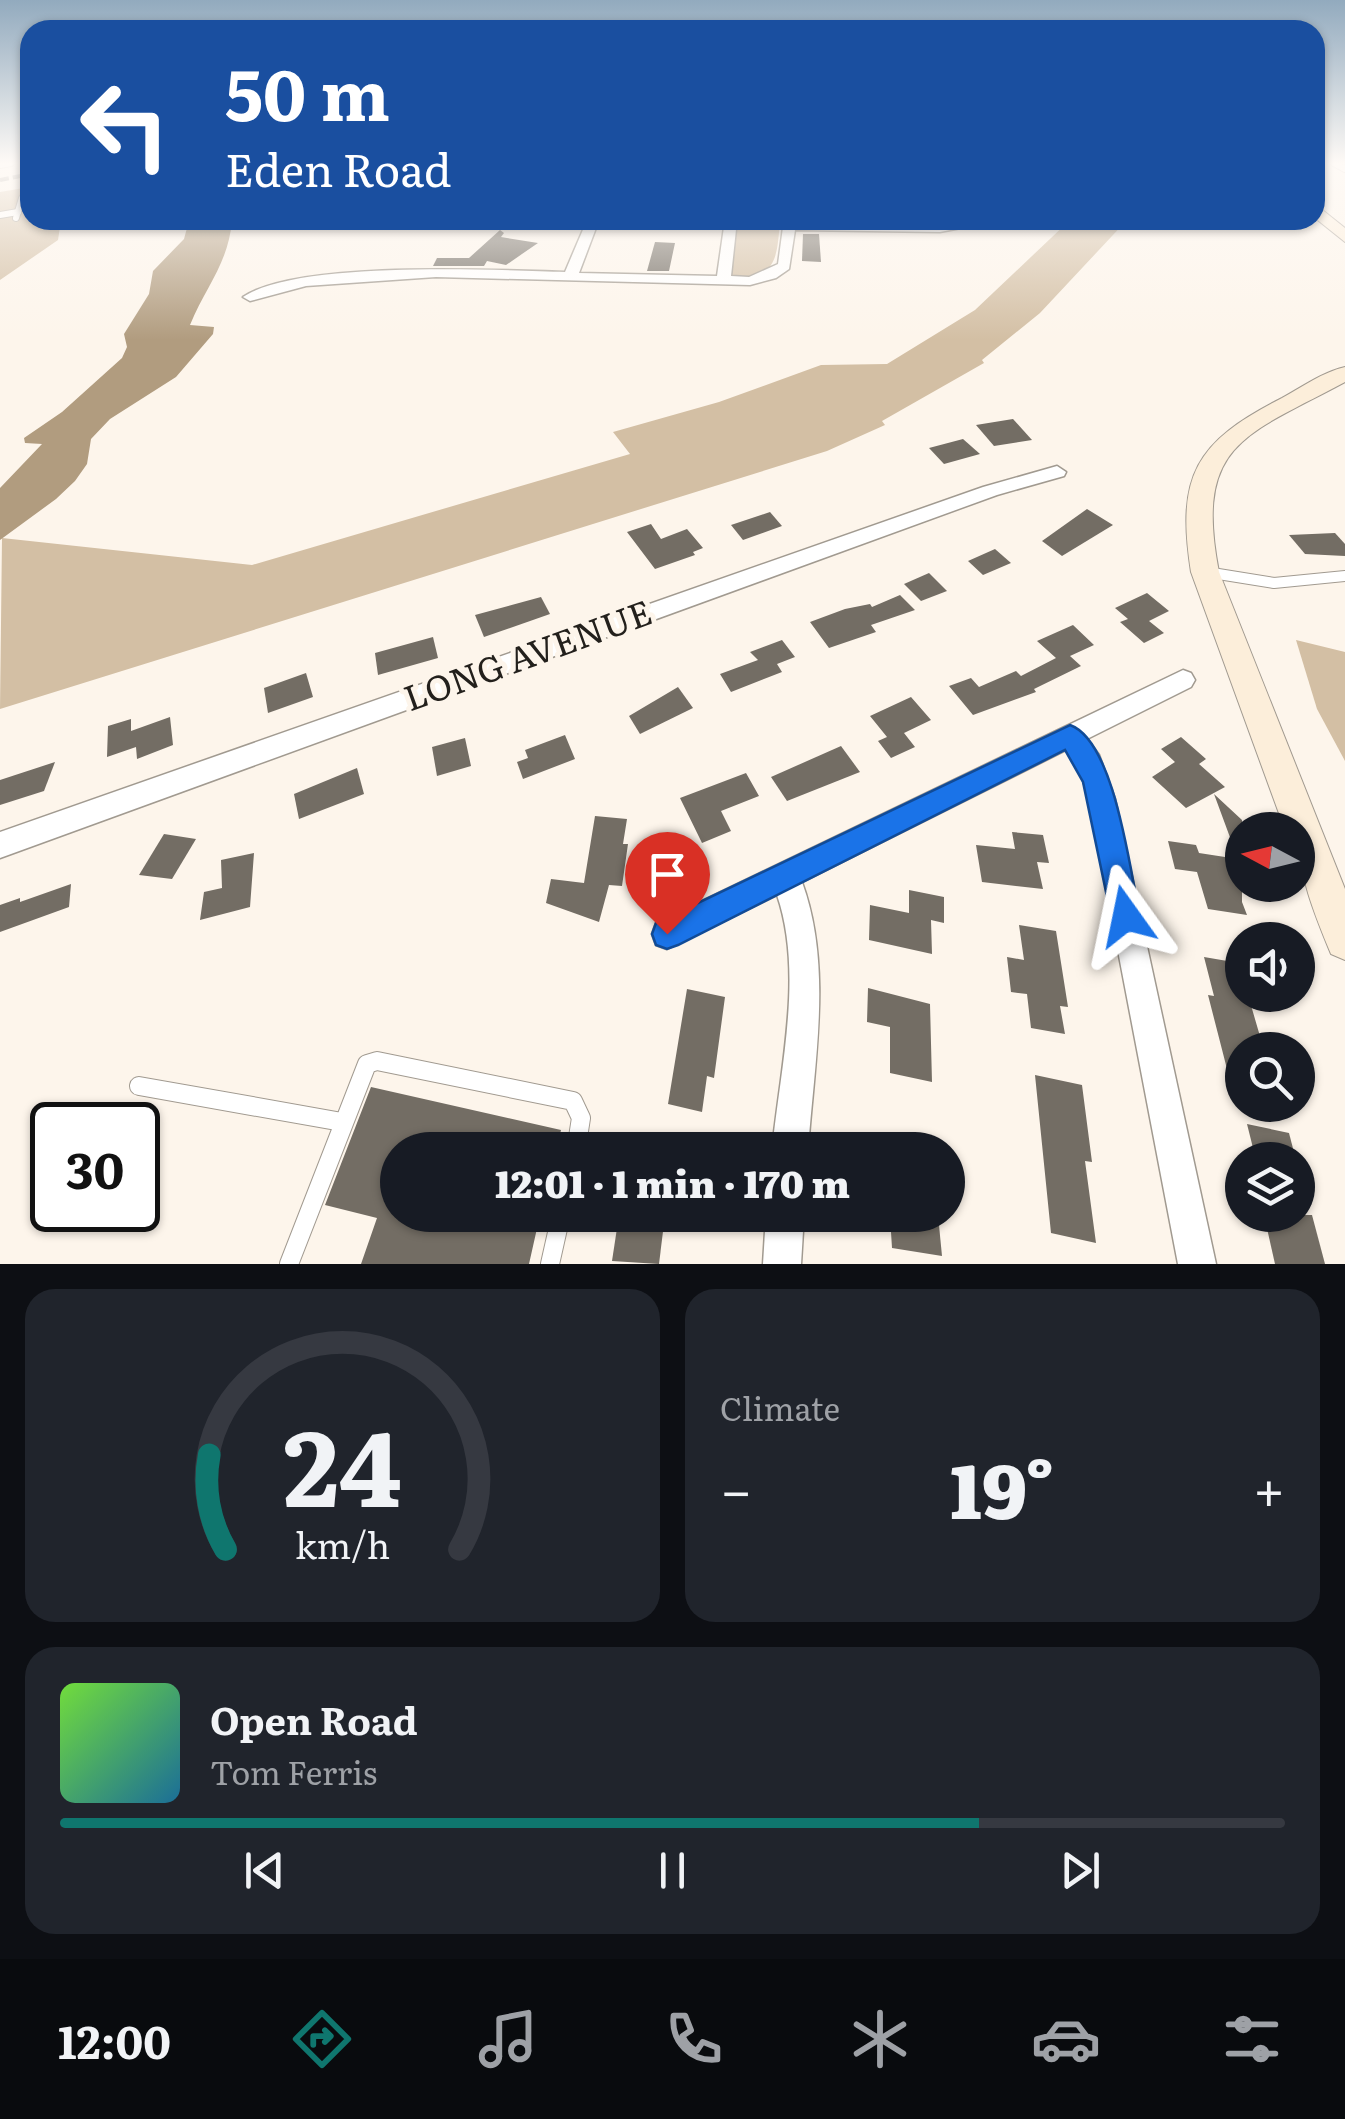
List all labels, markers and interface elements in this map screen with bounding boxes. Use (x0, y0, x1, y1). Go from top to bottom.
text: 50 m (225, 39, 390, 143)
icon: left (60, 60, 190, 190)
text: Eden Road (225, 134, 452, 201)
street label: LONG AVENUE (396, 584, 658, 722)
north arrow (1225, 812, 1315, 902)
map controls (1225, 812, 1315, 1232)
pin (625, 832, 710, 935)
icon: arrive (640, 847, 695, 902)
position arrow (1074, 864, 1178, 968)
button: sound (1225, 922, 1315, 1012)
button: search (1225, 1032, 1315, 1122)
speed limit sign: 30 (30, 1102, 160, 1232)
button: layers (1225, 1142, 1315, 1232)
text: 12:01 · 1 min · 170 m (495, 1153, 850, 1210)
text: Climate (720, 1383, 840, 1431)
text: 24 (283, 1385, 402, 1539)
text: 19° (950, 1431, 1055, 1542)
text: − (720, 1446, 752, 1528)
text: + (1253, 1446, 1285, 1528)
text: km/h (295, 1517, 390, 1570)
text: Open Road (210, 1690, 418, 1747)
text: Tom Ferris (210, 1747, 377, 1795)
icon: previous (237, 1843, 292, 1898)
icon: pause (645, 1843, 700, 1898)
icon: next (1053, 1843, 1108, 1898)
icon: directions (287, 2004, 357, 2074)
icon: music (473, 2004, 543, 2074)
icon: phone (659, 2004, 729, 2074)
icon: climate (845, 2004, 915, 2074)
icon: car (1031, 2004, 1101, 2074)
icon: filters (1217, 2004, 1287, 2074)
text: 12:00 (58, 2006, 171, 2073)

